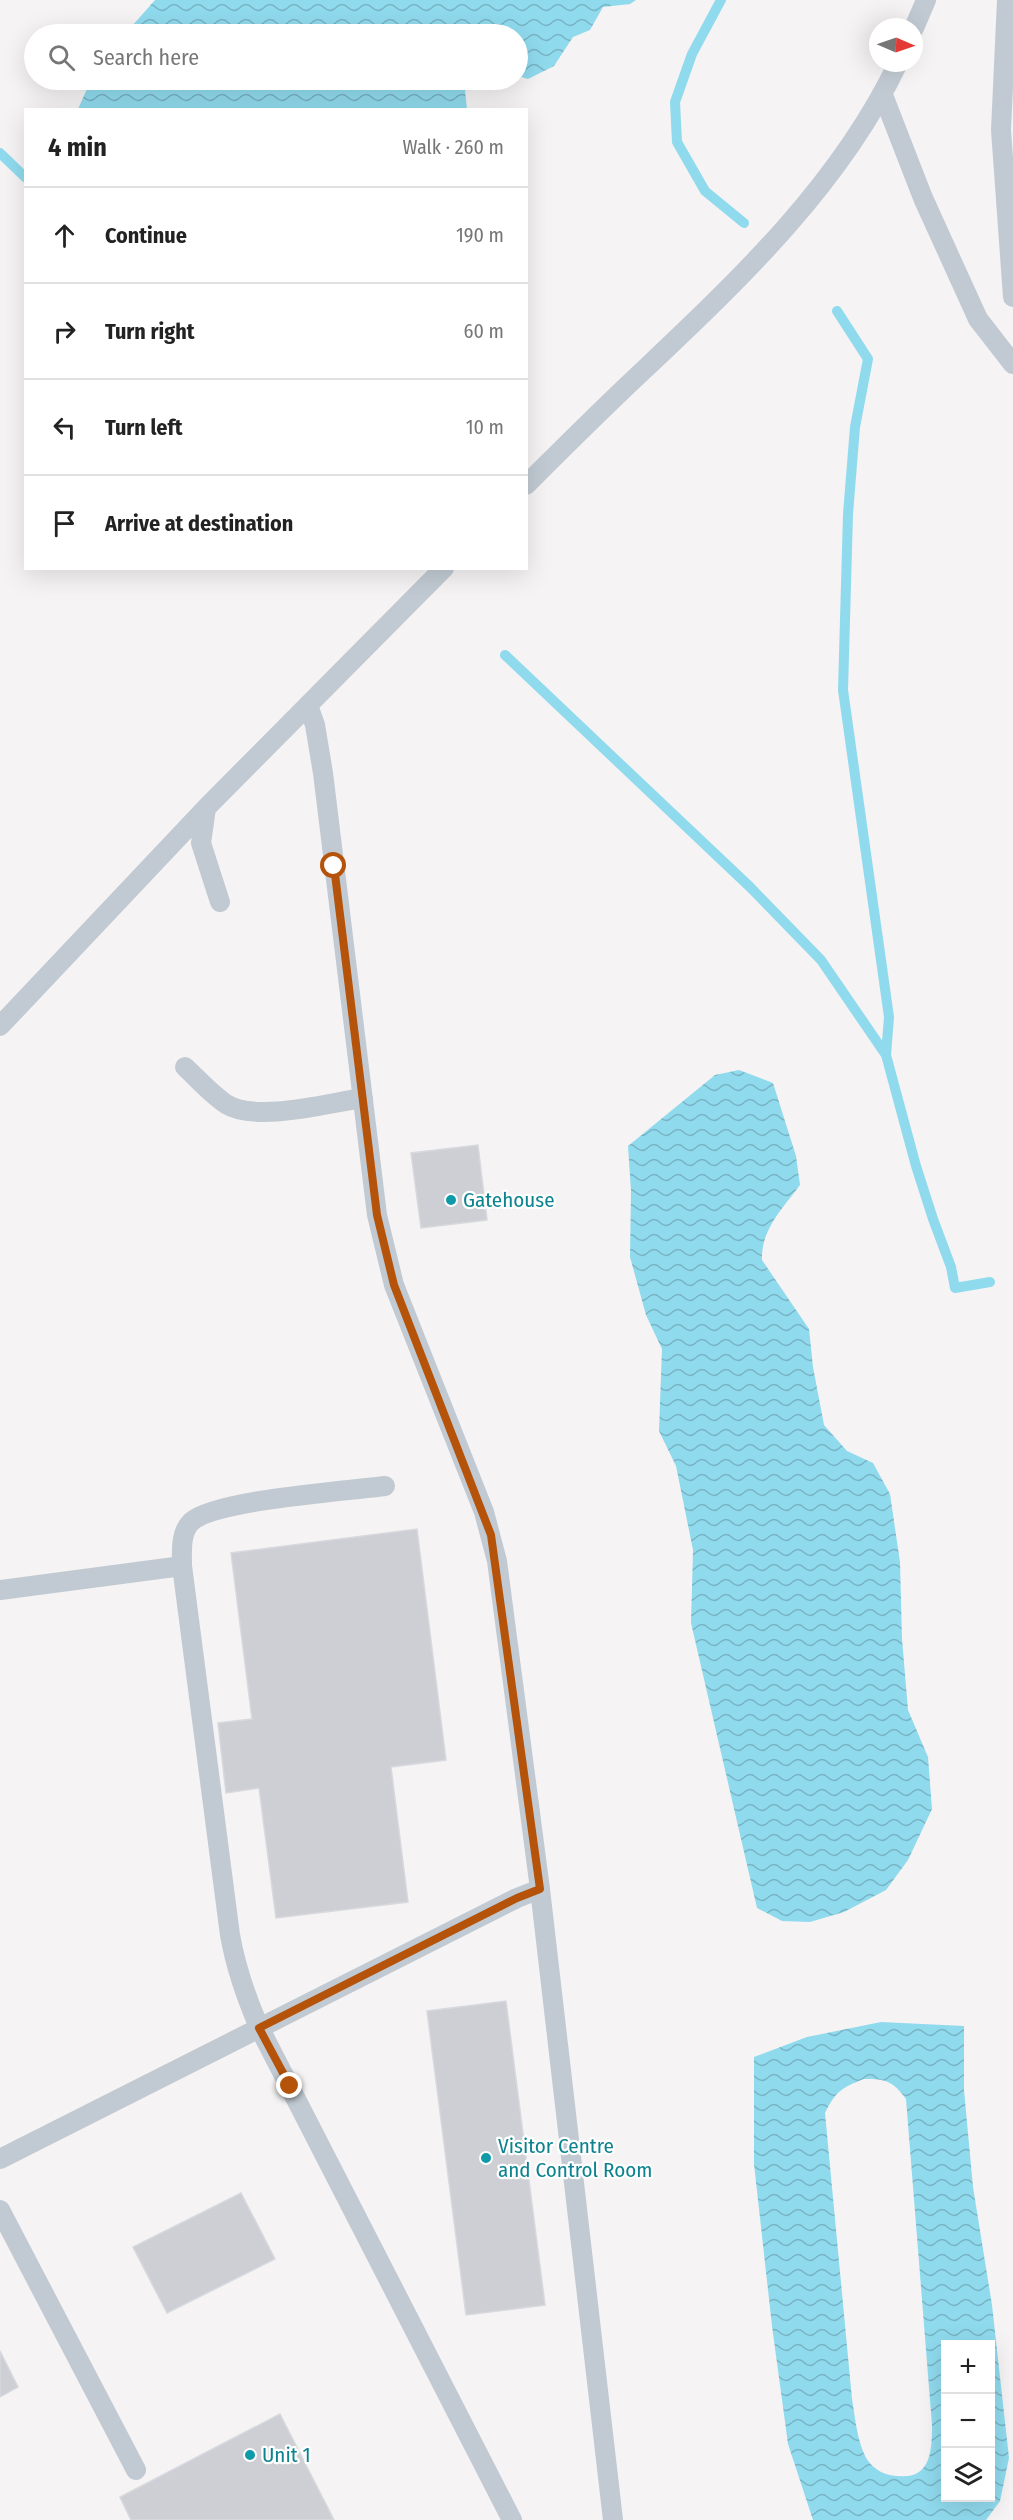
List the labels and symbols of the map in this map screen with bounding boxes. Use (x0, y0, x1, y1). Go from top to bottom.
north arrow (869, 18, 923, 72)
route start (320, 852, 346, 878)
place label: Gatehouse (463, 1187, 555, 1213)
marker: Gatehouse (444, 1193, 458, 1207)
route end (276, 2072, 302, 2098)
place label: Visitor Centre and Control Room (498, 2133, 652, 2183)
marker: Visitor Centre and Control Room (479, 2151, 493, 2165)
place label: Unit 1 (262, 2442, 311, 2468)
marker: Unit 1 (243, 2448, 257, 2462)

